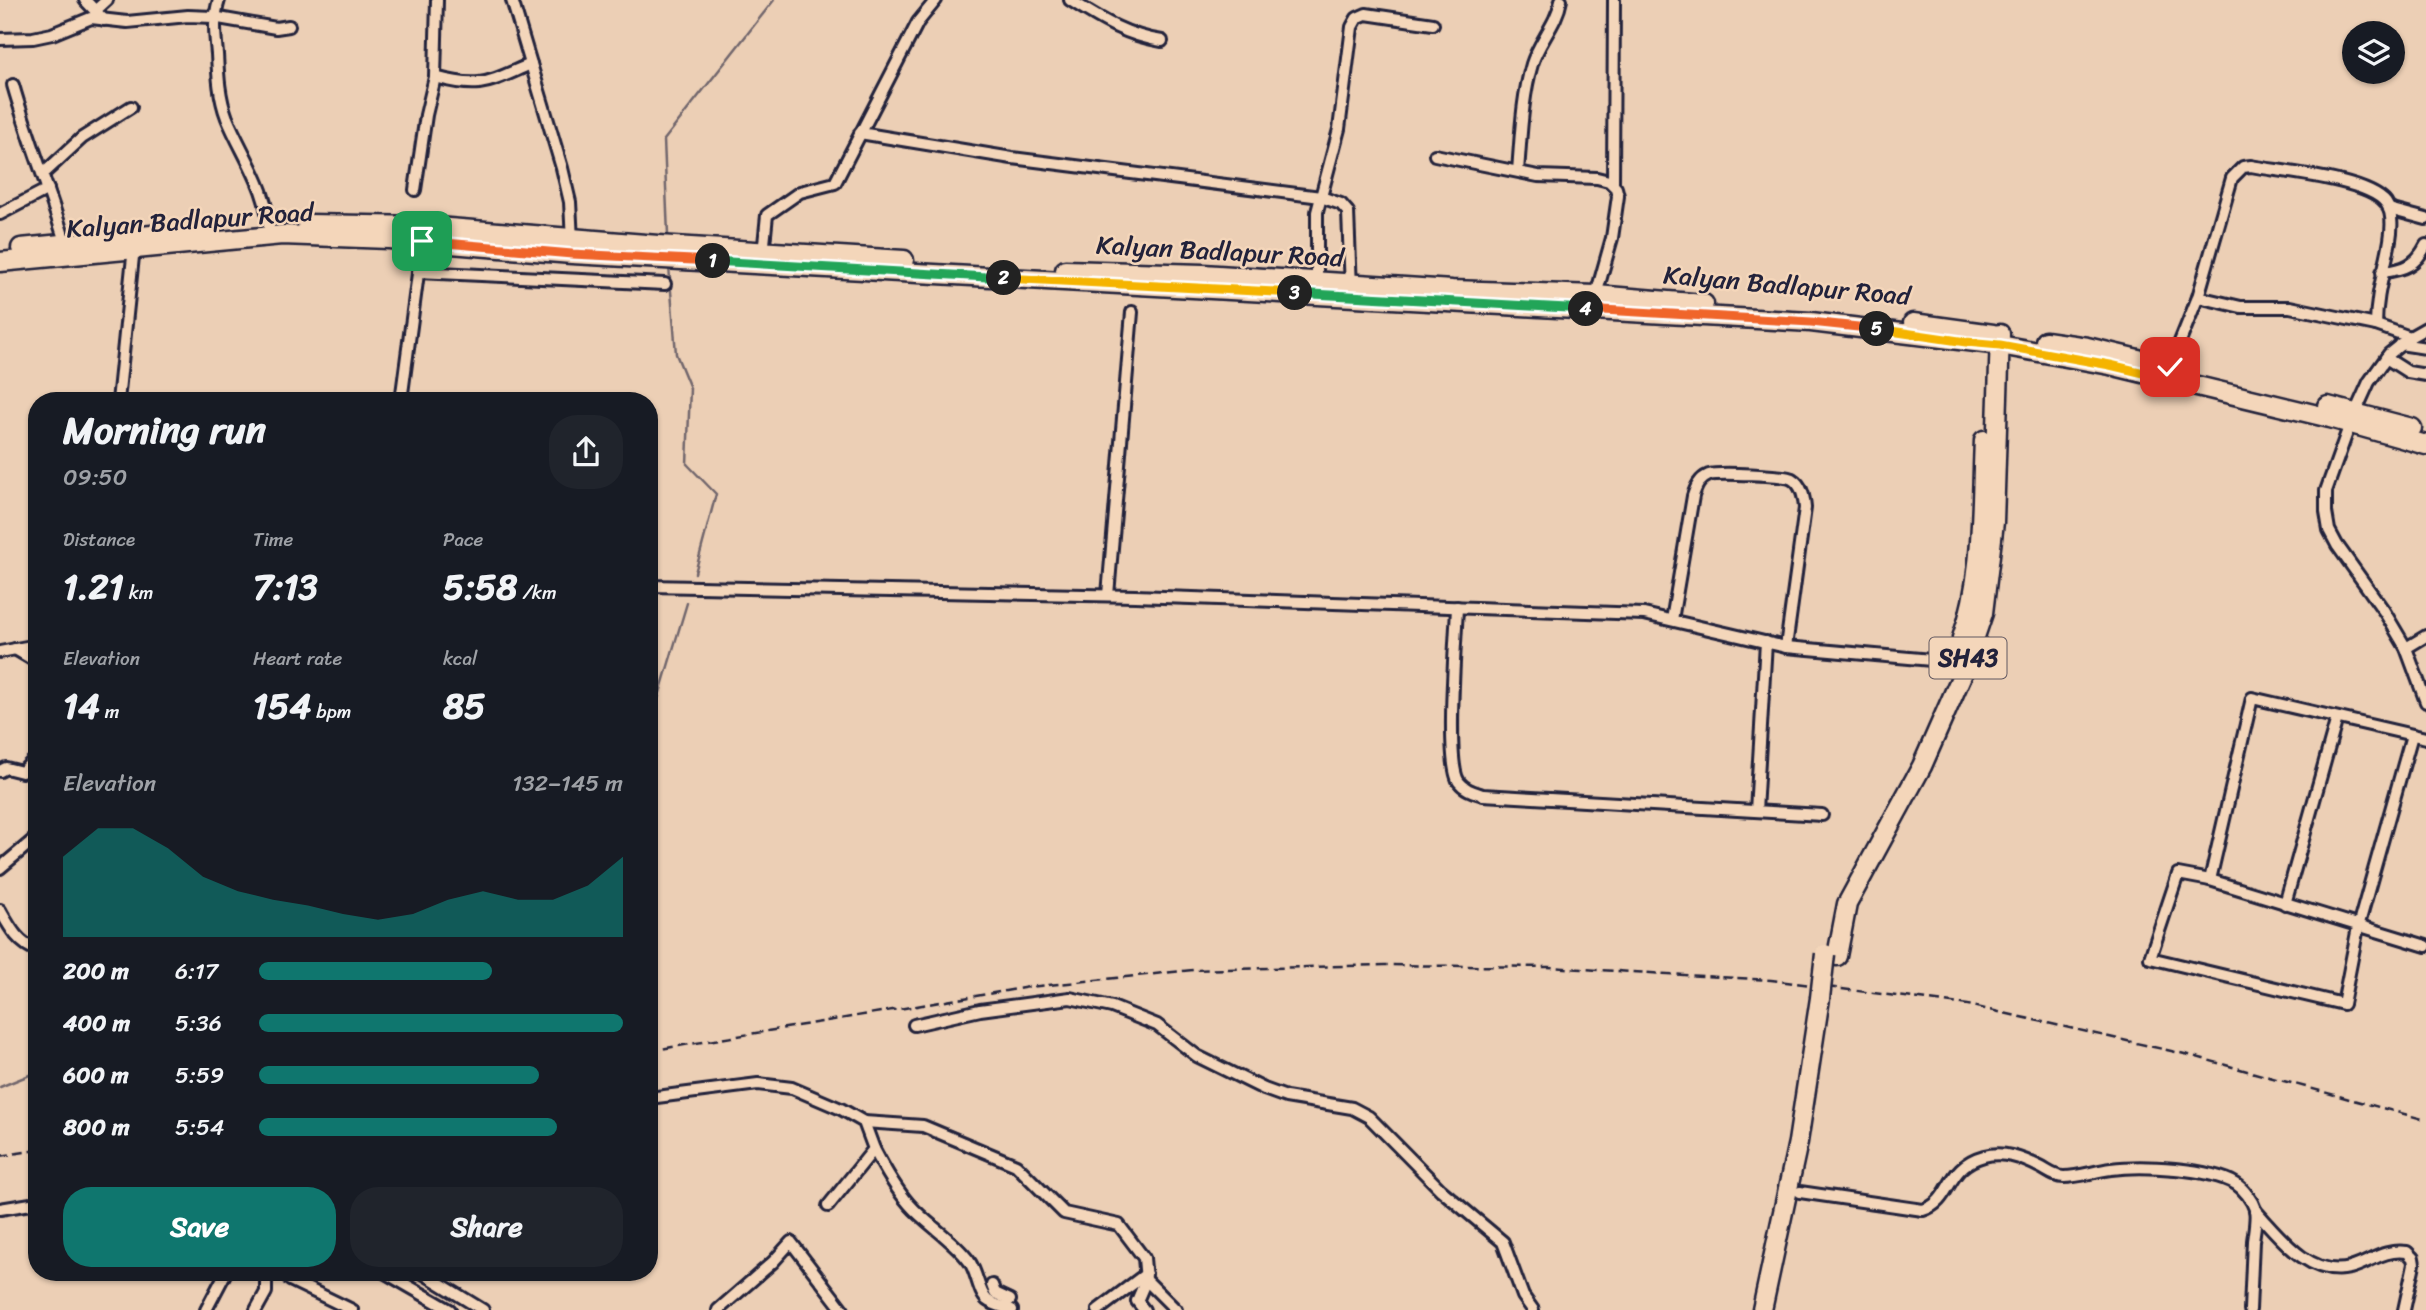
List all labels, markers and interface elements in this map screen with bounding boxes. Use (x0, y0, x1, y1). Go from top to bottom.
map controls (2342, 21, 2405, 84)
button: layers (2342, 21, 2405, 84)
street label: Kalyan Badlapur Road (65, 188, 317, 252)
pin (392, 211, 452, 271)
icon: arrive (403, 222, 441, 260)
street label: Kalyan Badlapur Road (1095, 222, 1347, 281)
pin: 1 (696, 244, 730, 278)
text: 1 (708, 244, 717, 277)
street label: Kalyan Badlapur Road (1662, 251, 1915, 319)
pin: 2 (986, 260, 1021, 296)
text: 2 (998, 261, 1009, 294)
pin: 3 (1278, 276, 1312, 310)
text: 3 (1289, 276, 1300, 309)
pin: 4 (1568, 292, 1604, 326)
text: 4 (1580, 292, 1591, 325)
pin: 5 (1860, 312, 1895, 346)
text: 5 (1871, 312, 1882, 345)
pin (2140, 337, 2200, 397)
icon: check (2151, 348, 2189, 386)
text: Morning run (63, 397, 266, 464)
button: share (549, 415, 623, 489)
text: 09:50 (63, 457, 127, 498)
text: Distance (63, 523, 135, 556)
text: Time (253, 523, 293, 556)
text: Pace (443, 523, 483, 556)
text: 1.21 (63, 556, 124, 618)
text: 7:13 (253, 556, 318, 618)
text: 5:58 (443, 556, 517, 618)
text: km (124, 576, 153, 609)
text: /km (517, 576, 557, 609)
road number: SH43 (1930, 638, 2007, 678)
text: Elevation (63, 642, 140, 675)
text: Heart rate (253, 642, 342, 675)
text: kcal (443, 642, 478, 675)
text: 14 (63, 675, 100, 737)
text: 154 (253, 675, 311, 737)
text: 85 (443, 675, 486, 737)
text: m (100, 695, 119, 728)
text: bpm (311, 695, 351, 728)
text: Elevation (63, 763, 156, 804)
text: 132–145 m (512, 763, 623, 804)
text: 200 m (63, 951, 129, 992)
text: 6:17 (175, 951, 218, 992)
text: 400 m (63, 1003, 130, 1044)
text: 5:36 (175, 1003, 222, 1044)
text: 600 m (63, 1055, 129, 1096)
text: 5:59 (175, 1055, 224, 1096)
text: 800 m (63, 1107, 130, 1148)
text: 5:54 (175, 1107, 224, 1148)
button: Save (63, 1187, 336, 1267)
button: Share (350, 1187, 623, 1267)

